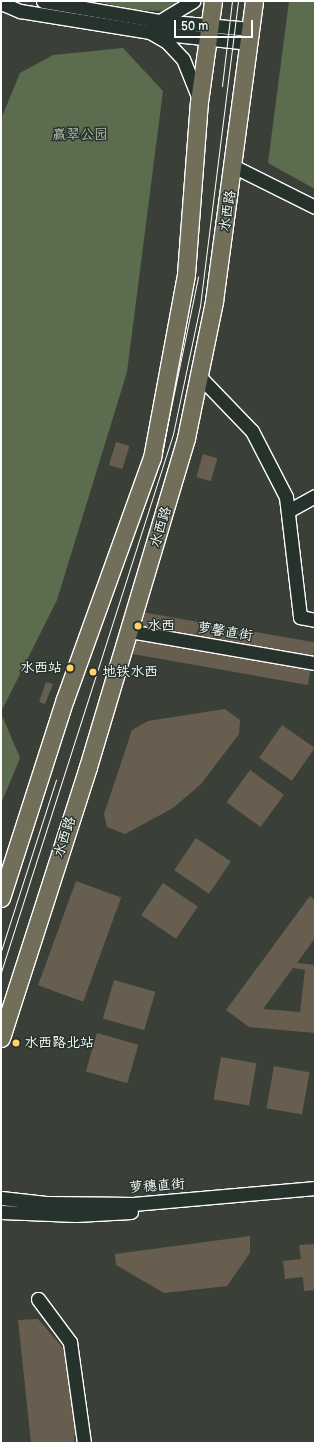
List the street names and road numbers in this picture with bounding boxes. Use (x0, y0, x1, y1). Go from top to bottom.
street label: 水西路 (216, 189, 240, 233)
street label: 水西路 (147, 504, 175, 550)
street label: 萝馨直街 (196, 619, 254, 645)
street label: 水西路 (51, 814, 79, 860)
street label: 萝穗直街 (128, 1176, 186, 1196)

